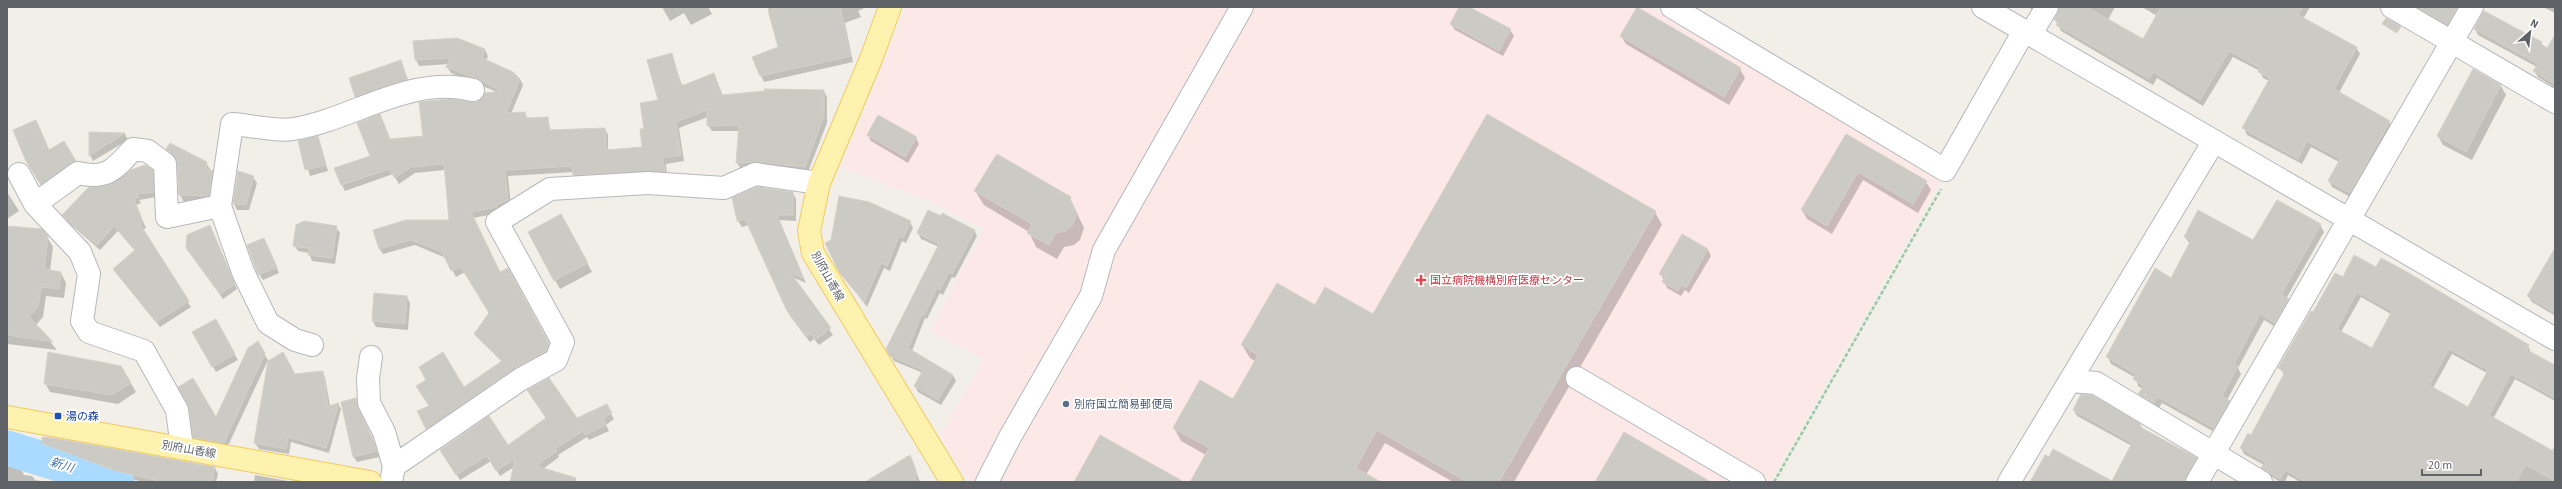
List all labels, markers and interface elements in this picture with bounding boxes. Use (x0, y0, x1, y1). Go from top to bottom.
north arrow (2510, 12, 2550, 52)
text: N (2528, 15, 2541, 32)
street label: 別府山香線 (808, 249, 847, 304)
place label: 国立病院機構別府医療センター (1430, 273, 1584, 288)
marker: 国立病院機構別府医療センター (1415, 274, 1427, 286)
place label: 別府国立簡易郵便局 (1074, 397, 1173, 412)
marker: 別府国立簡易郵便局 (1061, 399, 1071, 409)
place label: 湯の森 (66, 409, 99, 424)
marker: 湯の森 (53, 411, 63, 421)
street label: 別府山香線 (161, 437, 217, 462)
scale bar (2422, 451, 2481, 477)
water label: 新川 (48, 454, 78, 478)
text: 20 m (2428, 457, 2452, 474)

